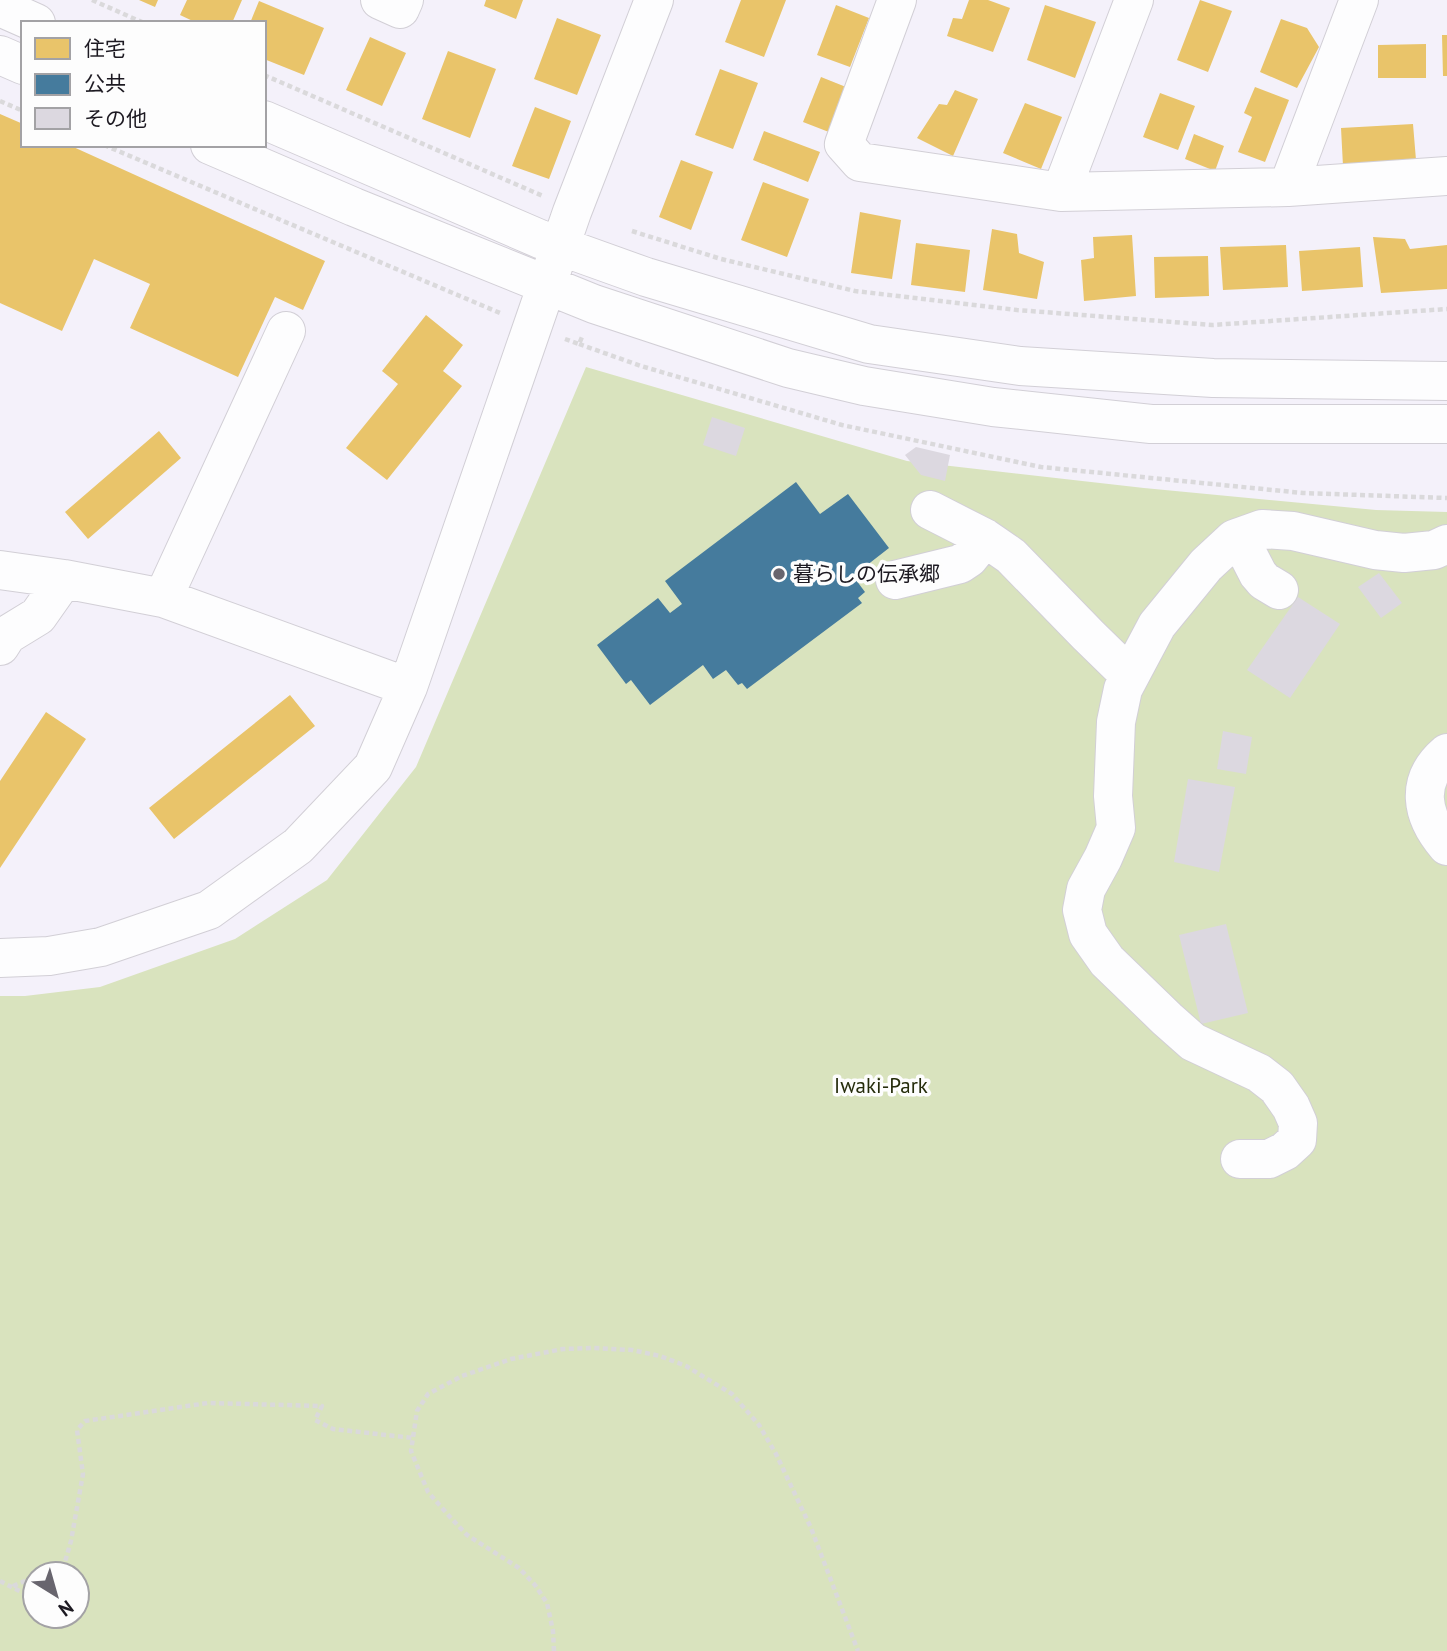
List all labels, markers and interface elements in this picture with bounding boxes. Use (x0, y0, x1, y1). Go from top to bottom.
legend (21, 21, 266, 147)
text: 住宅 (84, 35, 126, 62)
text: 公共 (84, 70, 126, 97)
text: その他 (84, 105, 147, 132)
place label: 暮らしの伝承郷 (793, 560, 940, 587)
marker: 暮らしの伝承郷 (771, 566, 787, 582)
park label: Iwaki-Park (834, 1072, 928, 1099)
north arrow (21, 1560, 91, 1630)
text: N (54, 1595, 78, 1622)

